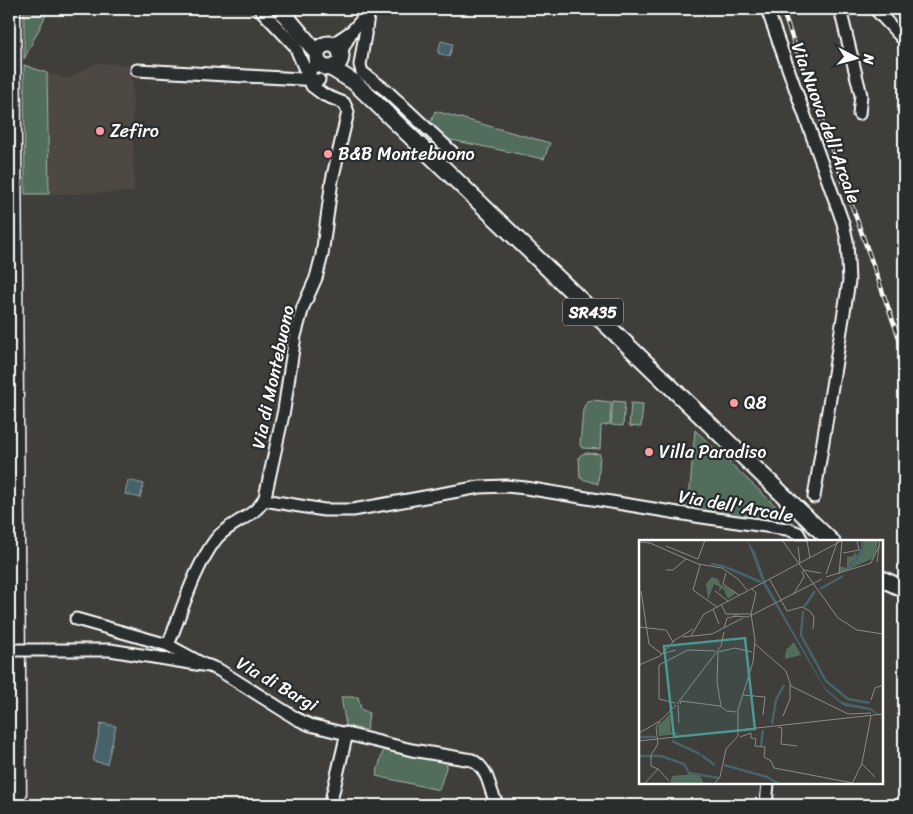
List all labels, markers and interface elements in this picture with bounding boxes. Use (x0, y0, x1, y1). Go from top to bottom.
north arrow (830, 32, 880, 82)
street label: Via Nuova dell'Arcale (782, 38, 870, 208)
text: N (855, 52, 881, 66)
place label: Zefiro (110, 115, 159, 147)
marker: Zefiro (94, 125, 106, 137)
place label: B&B Montebuono (338, 138, 475, 170)
marker: B&B Montebuono (322, 148, 334, 160)
road number: SR435 (563, 298, 623, 326)
street label: Via di Montebuono (242, 302, 304, 452)
place label: Q8 (744, 387, 767, 419)
marker: Q8 (728, 397, 740, 409)
place label: Villa Paradiso (659, 436, 766, 468)
marker: Villa Paradiso (643, 446, 655, 458)
street label: Via dell'Arcale (676, 480, 796, 532)
inset map (639, 540, 883, 784)
street label: Via di Bargi (230, 648, 325, 721)

